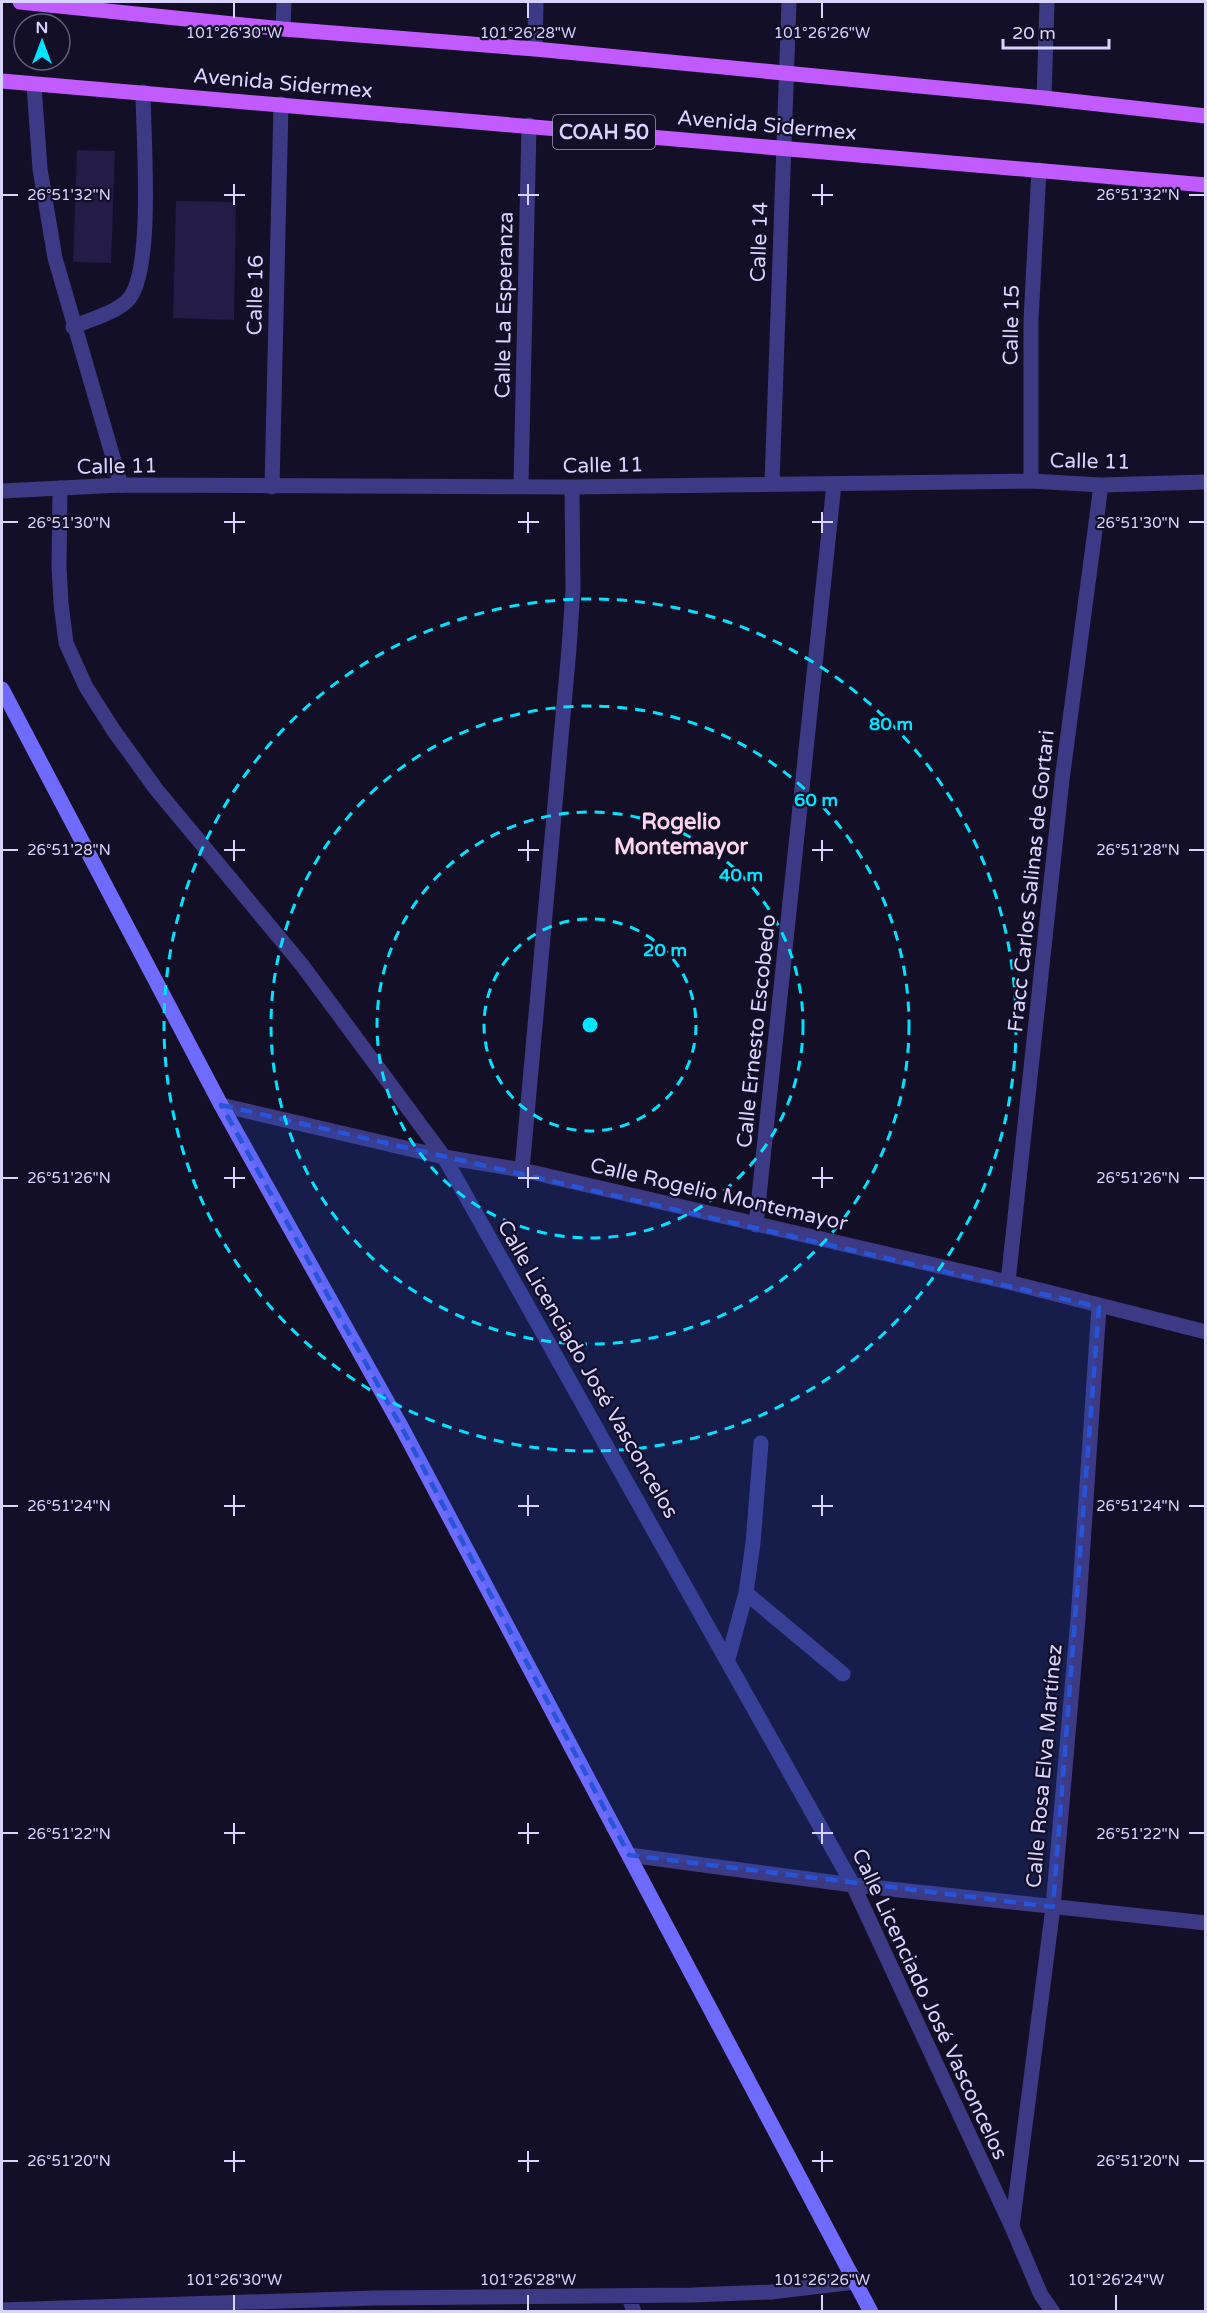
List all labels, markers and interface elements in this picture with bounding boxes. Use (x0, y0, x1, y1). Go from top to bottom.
north arrow (12, 12, 72, 72)
scale bar (1003, 12, 1110, 50)
text: N (36, 18, 48, 38)
text: 20 m (1012, 22, 1056, 44)
text: 101°26'30"W (186, 24, 282, 42)
text: 101°26'28"W (480, 24, 576, 42)
text: 101°26'26"W (774, 24, 870, 42)
street label: Avenida Sidermex (192, 63, 374, 104)
street label: Avenida Sidermex (676, 105, 858, 146)
road number: COAH 50 (553, 115, 655, 149)
text: 26°51'32"N (27, 186, 111, 204)
text: 26°51'32"N (1096, 186, 1180, 204)
street label: Calle 14 (746, 201, 773, 283)
street label: Calle La Esperanza (490, 211, 519, 399)
street label: Calle 16 (242, 255, 269, 336)
street label: Calle 15 (998, 285, 1025, 366)
street label: Calle 11 (1049, 448, 1130, 475)
street label: Calle 11 (563, 452, 644, 479)
street label: Calle 11 (77, 453, 158, 480)
text: 26°51'30"N (27, 514, 111, 532)
text: 26°51'30"N (1096, 514, 1180, 532)
text: 80 m (869, 713, 913, 735)
street label: Fracc Carlos Salinas de Gortari (1003, 729, 1060, 1033)
text: 60 m (794, 789, 838, 811)
district label: Rogelio Montemayor (614, 809, 749, 860)
text: 26°51'28"N (27, 841, 111, 859)
text: 26°51'28"N (1096, 841, 1180, 859)
text: 40 m (719, 864, 763, 886)
street label: Calle Ernesto Escobedo (732, 913, 781, 1149)
text: 20 m (643, 939, 687, 961)
centre of rings (580, 1015, 600, 1035)
street label: Calle Rogelio Montemayor (588, 1153, 850, 1236)
text: 26°51'26"N (27, 1169, 111, 1187)
text: 26°51'26"N (1096, 1169, 1180, 1187)
street label: Calle Licenciado José Vasconcelos (492, 1216, 683, 1523)
text: 26°51'24"N (27, 1497, 111, 1515)
text: 26°51'24"N (1096, 1497, 1180, 1515)
street label: Calle Rosa Elva Martínez (1021, 1643, 1068, 1889)
text: 26°51'22"N (27, 1825, 111, 1843)
text: 26°51'22"N (1096, 1825, 1180, 1843)
street label: Calle Licenciado José Vasconcelos (846, 1845, 1013, 2164)
text: 26°51'20"N (27, 2152, 111, 2170)
text: 26°51'20"N (1096, 2152, 1180, 2170)
text: 101°26'30"W (186, 2271, 282, 2289)
text: 101°26'28"W (480, 2271, 576, 2289)
text: 101°26'26"W (774, 2271, 870, 2289)
text: 101°26'24"W (1068, 2271, 1164, 2289)

